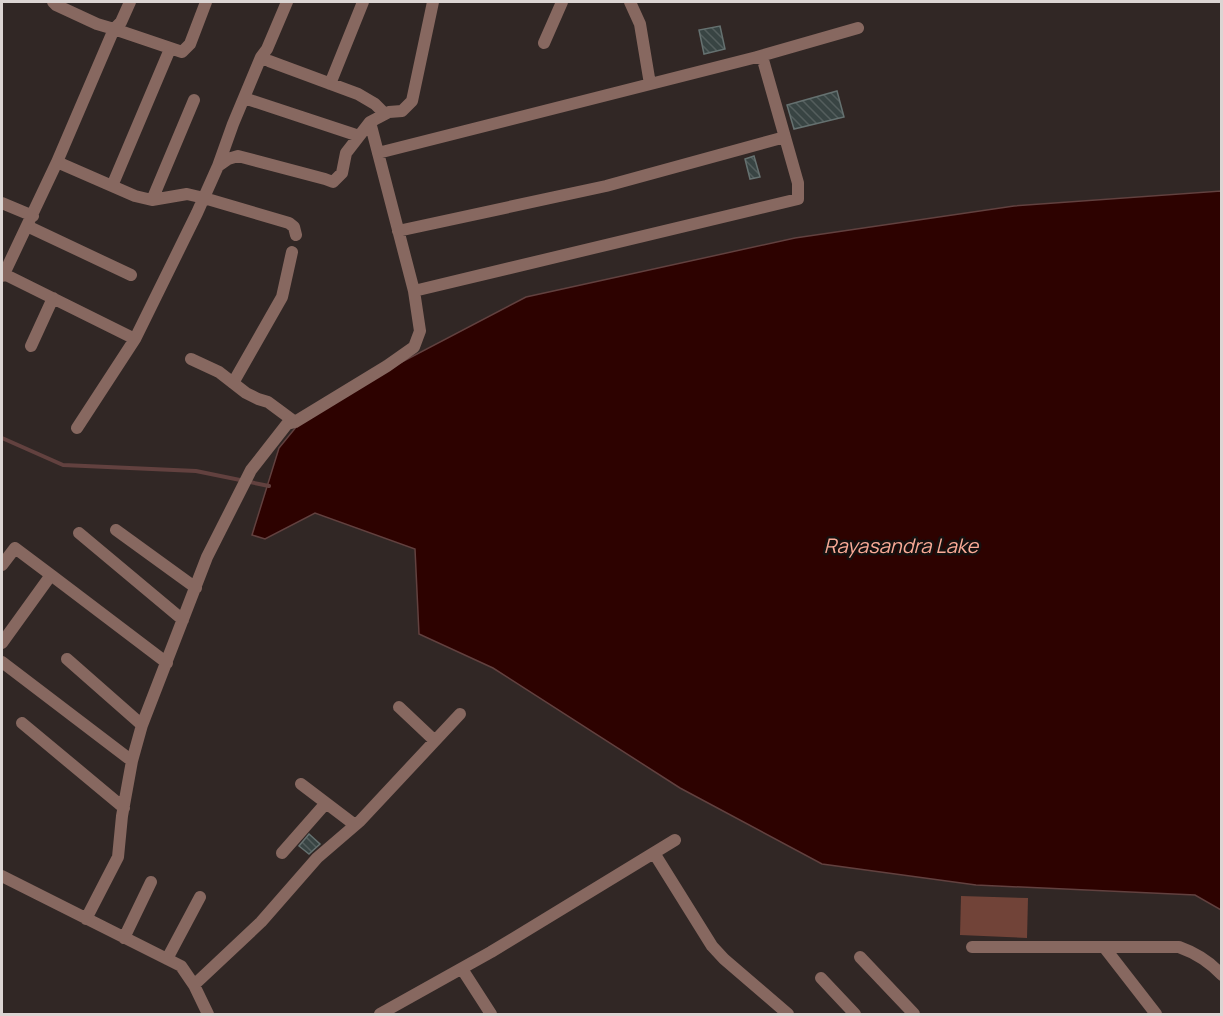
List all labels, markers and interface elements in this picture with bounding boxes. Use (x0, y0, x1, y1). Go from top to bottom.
water label: Rayasandra Lake (824, 532, 979, 559)

